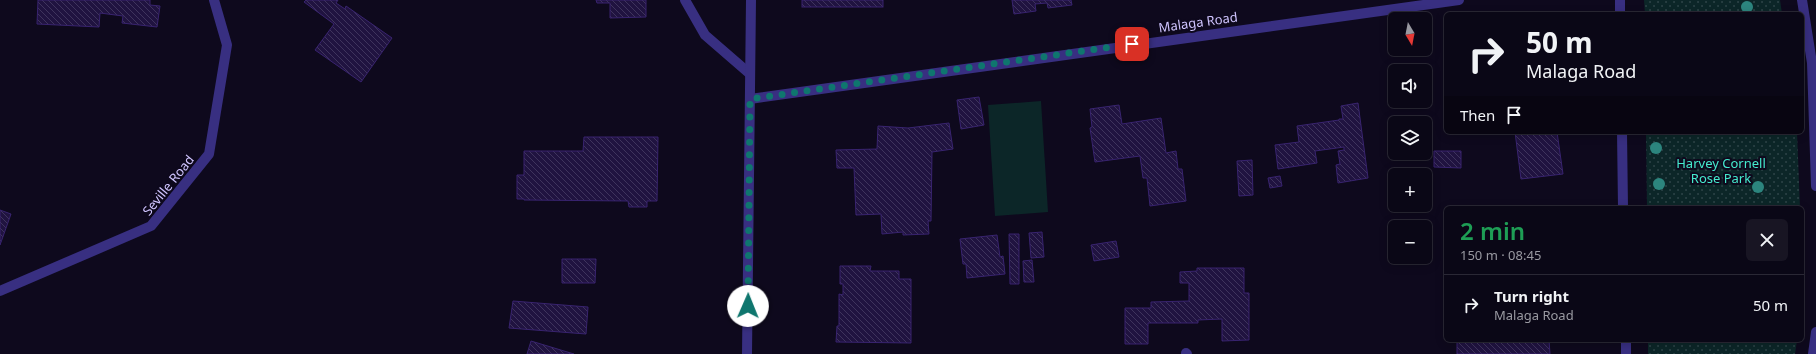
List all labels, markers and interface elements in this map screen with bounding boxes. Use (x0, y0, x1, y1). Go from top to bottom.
street label: Malaga Road (1157, 8, 1239, 36)
north arrow (1388, 12, 1432, 56)
map controls (1388, 12, 1432, 264)
text: 50 m (1526, 23, 1593, 61)
pin (1115, 27, 1149, 61)
icon: right (1460, 28, 1512, 80)
icon: arrive (1121, 33, 1143, 55)
text: Malaga Road (1526, 59, 1636, 83)
button: sound (1388, 64, 1432, 108)
icon: arrive (1503, 104, 1525, 126)
text: Then (1460, 105, 1495, 125)
button: layers (1388, 116, 1432, 160)
street label: Seville Road (138, 151, 198, 219)
park label: Harvey Cornell Rose Park (1676, 154, 1766, 187)
button: + (1388, 168, 1432, 212)
text: 2 min (1460, 214, 1525, 247)
button: close (1746, 219, 1788, 261)
button: − (1388, 220, 1432, 264)
text: 150 m · 08:45 (1460, 246, 1541, 264)
position arrow (727, 285, 769, 327)
text: Turn right (1494, 286, 1569, 306)
icon: right (1460, 294, 1482, 316)
text: 50 m (1753, 295, 1788, 315)
text: Malaga Road (1494, 306, 1574, 324)

